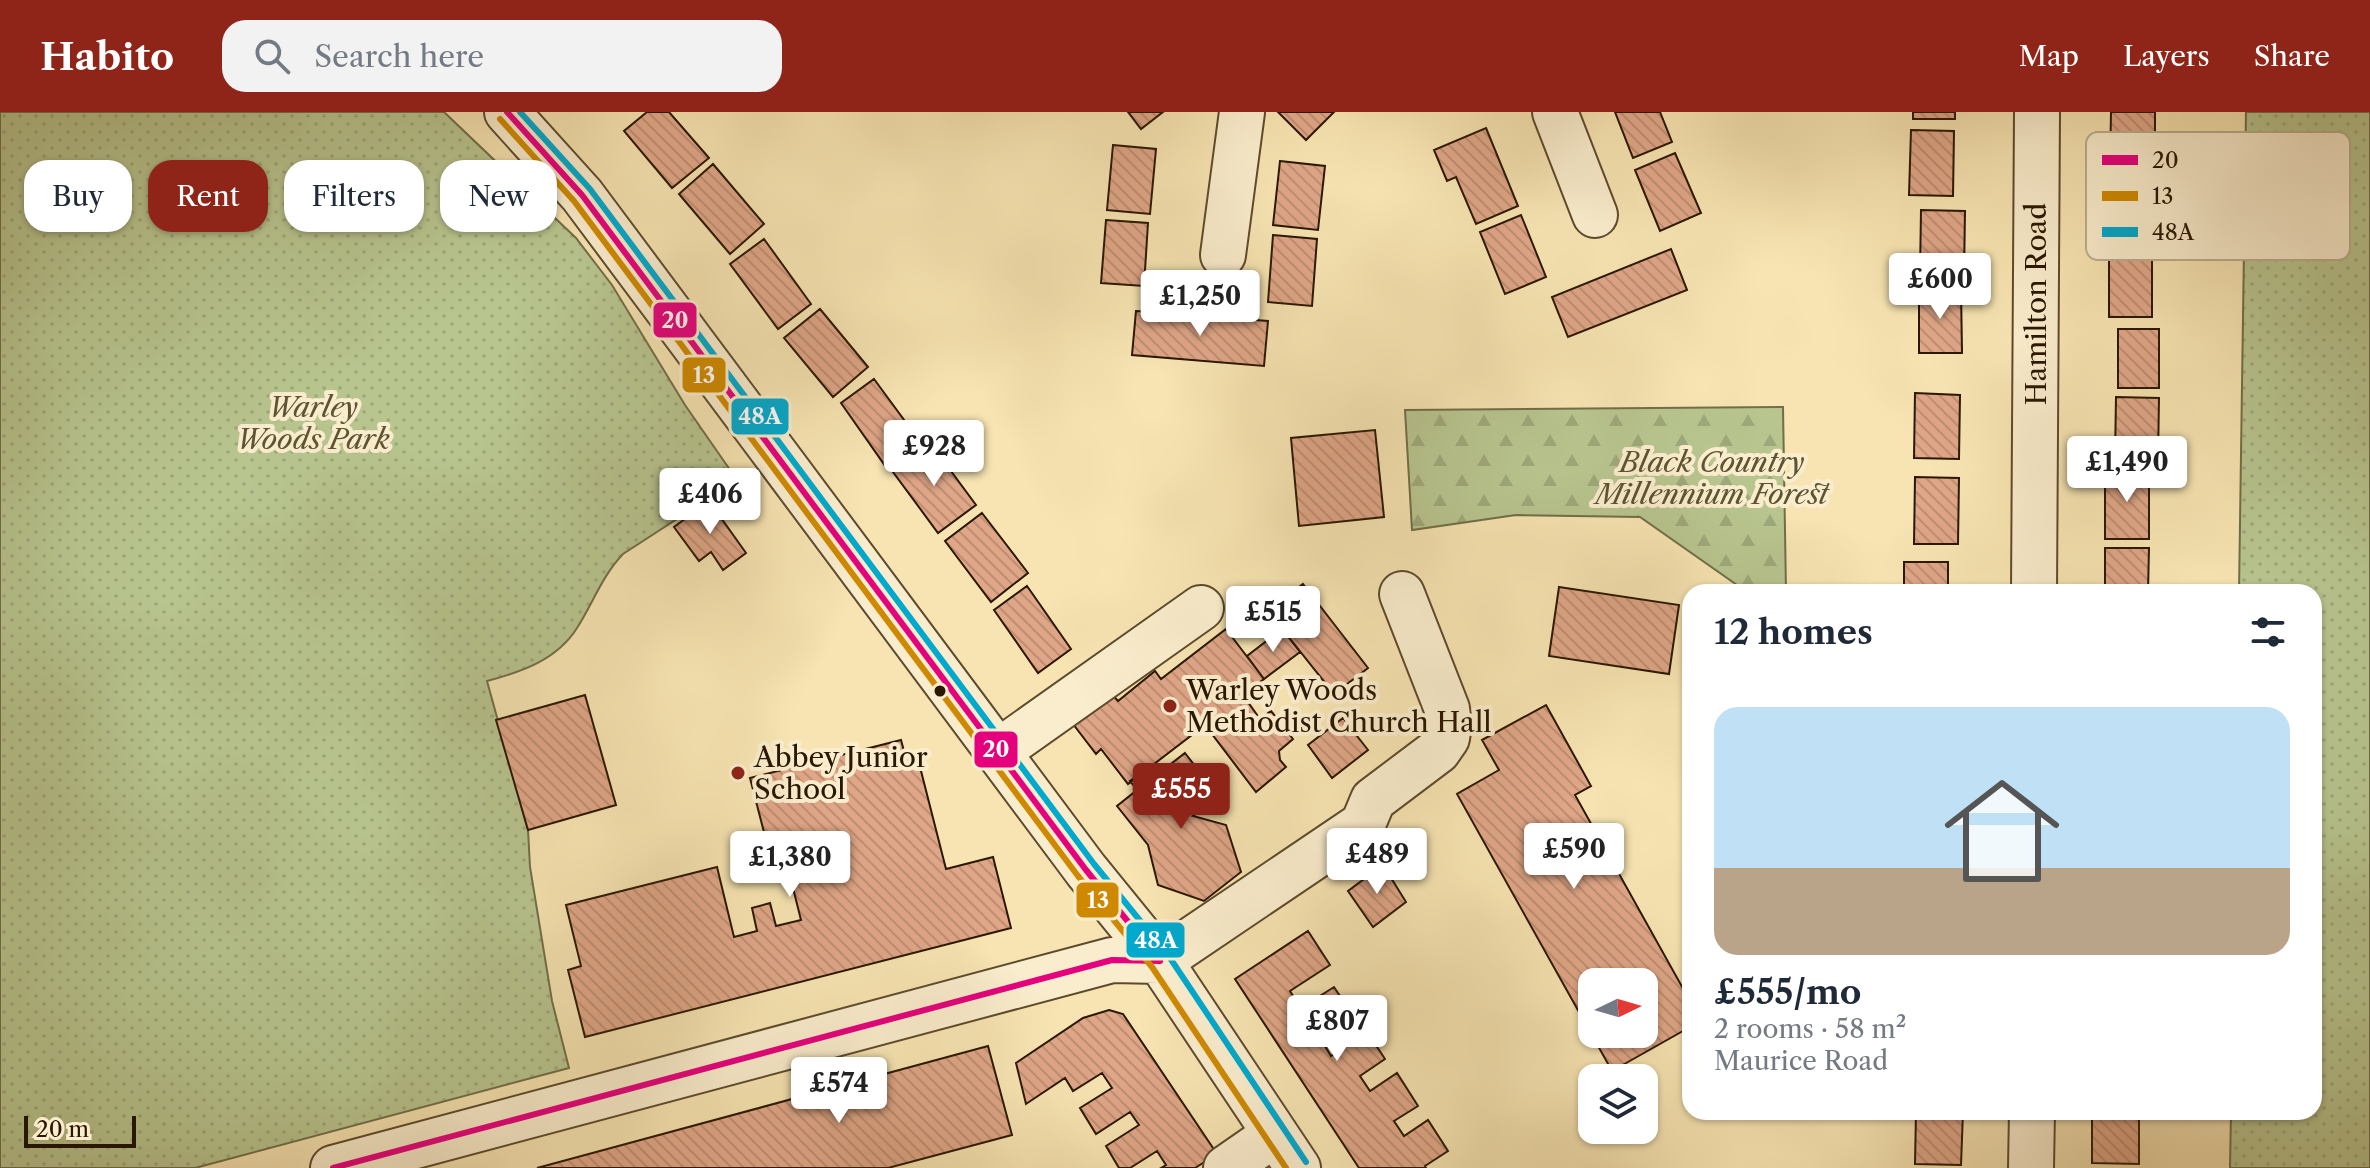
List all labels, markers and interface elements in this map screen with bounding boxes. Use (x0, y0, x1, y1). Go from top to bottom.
search box (222, 20, 782, 92)
text: Habito (40, 33, 174, 80)
icon: search (250, 34, 294, 78)
text: Search here (314, 38, 484, 75)
text: Map (2019, 39, 2079, 73)
text: Layers (2123, 39, 2210, 73)
text: Share (2254, 39, 2330, 73)
legend (2086, 132, 2350, 260)
text: 20 (2152, 147, 2179, 174)
chip: Buy (24, 160, 132, 232)
chip: Rent (148, 160, 268, 232)
chip: Filters (284, 160, 424, 232)
chip: New (440, 160, 557, 232)
text: 13 (2152, 183, 2173, 210)
street label: Hamilton Road (2019, 203, 2053, 405)
text: 48A (2152, 219, 2195, 246)
pin: £600 (1893, 253, 1987, 321)
text: £600 (1907, 263, 1973, 295)
pin: £1,250 (1135, 270, 1265, 338)
text: £1,250 (1159, 280, 1241, 312)
line badge: 20 (652, 301, 698, 339)
text: 20 (661, 307, 689, 334)
line badge: 13 (681, 356, 727, 394)
text: 13 (693, 362, 715, 389)
park label: Warley Woods Park (236, 390, 390, 456)
line badge: 48A (730, 397, 790, 436)
text: 48A (738, 403, 783, 430)
pin: £928 (887, 420, 981, 488)
text: £928 (902, 430, 966, 462)
pin: £1,490 (2062, 436, 2192, 504)
park label: Black Country Millennium Forest (1592, 445, 1831, 511)
text: £1,490 (2085, 446, 2169, 478)
pin: £406 (663, 468, 757, 536)
text: £406 (677, 478, 743, 510)
pin: £515 (1226, 586, 1320, 654)
text: £515 (1244, 596, 1302, 628)
icon: filters (2246, 610, 2290, 654)
text: 12 homes (1714, 611, 1873, 653)
place label: Warley Woods Methodist Church Hall (1185, 673, 1492, 739)
unlabelled marker (932, 683, 948, 699)
marker: Warley Woods Methodist Church Hall (1161, 697, 1179, 715)
line badge: 20 (973, 730, 1019, 769)
text: 20 (982, 736, 1010, 763)
place label: Abbey Junior School (753, 740, 928, 806)
icon: home (1930, 759, 2074, 903)
pin: £555 (1134, 763, 1228, 831)
marker: Abbey Junior School (729, 764, 747, 782)
text: £555 (1151, 773, 1211, 805)
pin: £590 (1527, 823, 1621, 891)
pin: £489 (1330, 828, 1424, 896)
pin: £1,380 (725, 831, 855, 899)
text: £590 (1542, 833, 1606, 865)
text: £489 (1345, 838, 1409, 870)
text: £1,380 (748, 841, 832, 873)
line badge: 13 (1075, 881, 1120, 919)
text: 13 (1087, 887, 1109, 914)
line badge: 48A (1125, 921, 1186, 959)
text: 48A (1134, 927, 1179, 954)
north arrow (1578, 968, 1658, 1048)
map controls (1578, 968, 1658, 1144)
text: £555/mo (1714, 971, 1861, 1013)
pin: £807 (1290, 995, 1384, 1063)
text: £807 (1305, 1005, 1369, 1037)
text: 2 rooms · 58 m² (1714, 1013, 1906, 1045)
text: Maurice Road (1714, 1045, 1888, 1077)
pin: £574 (792, 1057, 886, 1125)
button: layers (1578, 1064, 1658, 1144)
text: £574 (809, 1067, 869, 1099)
scale bar (24, 1112, 136, 1148)
text: 20 m (36, 1116, 89, 1143)

